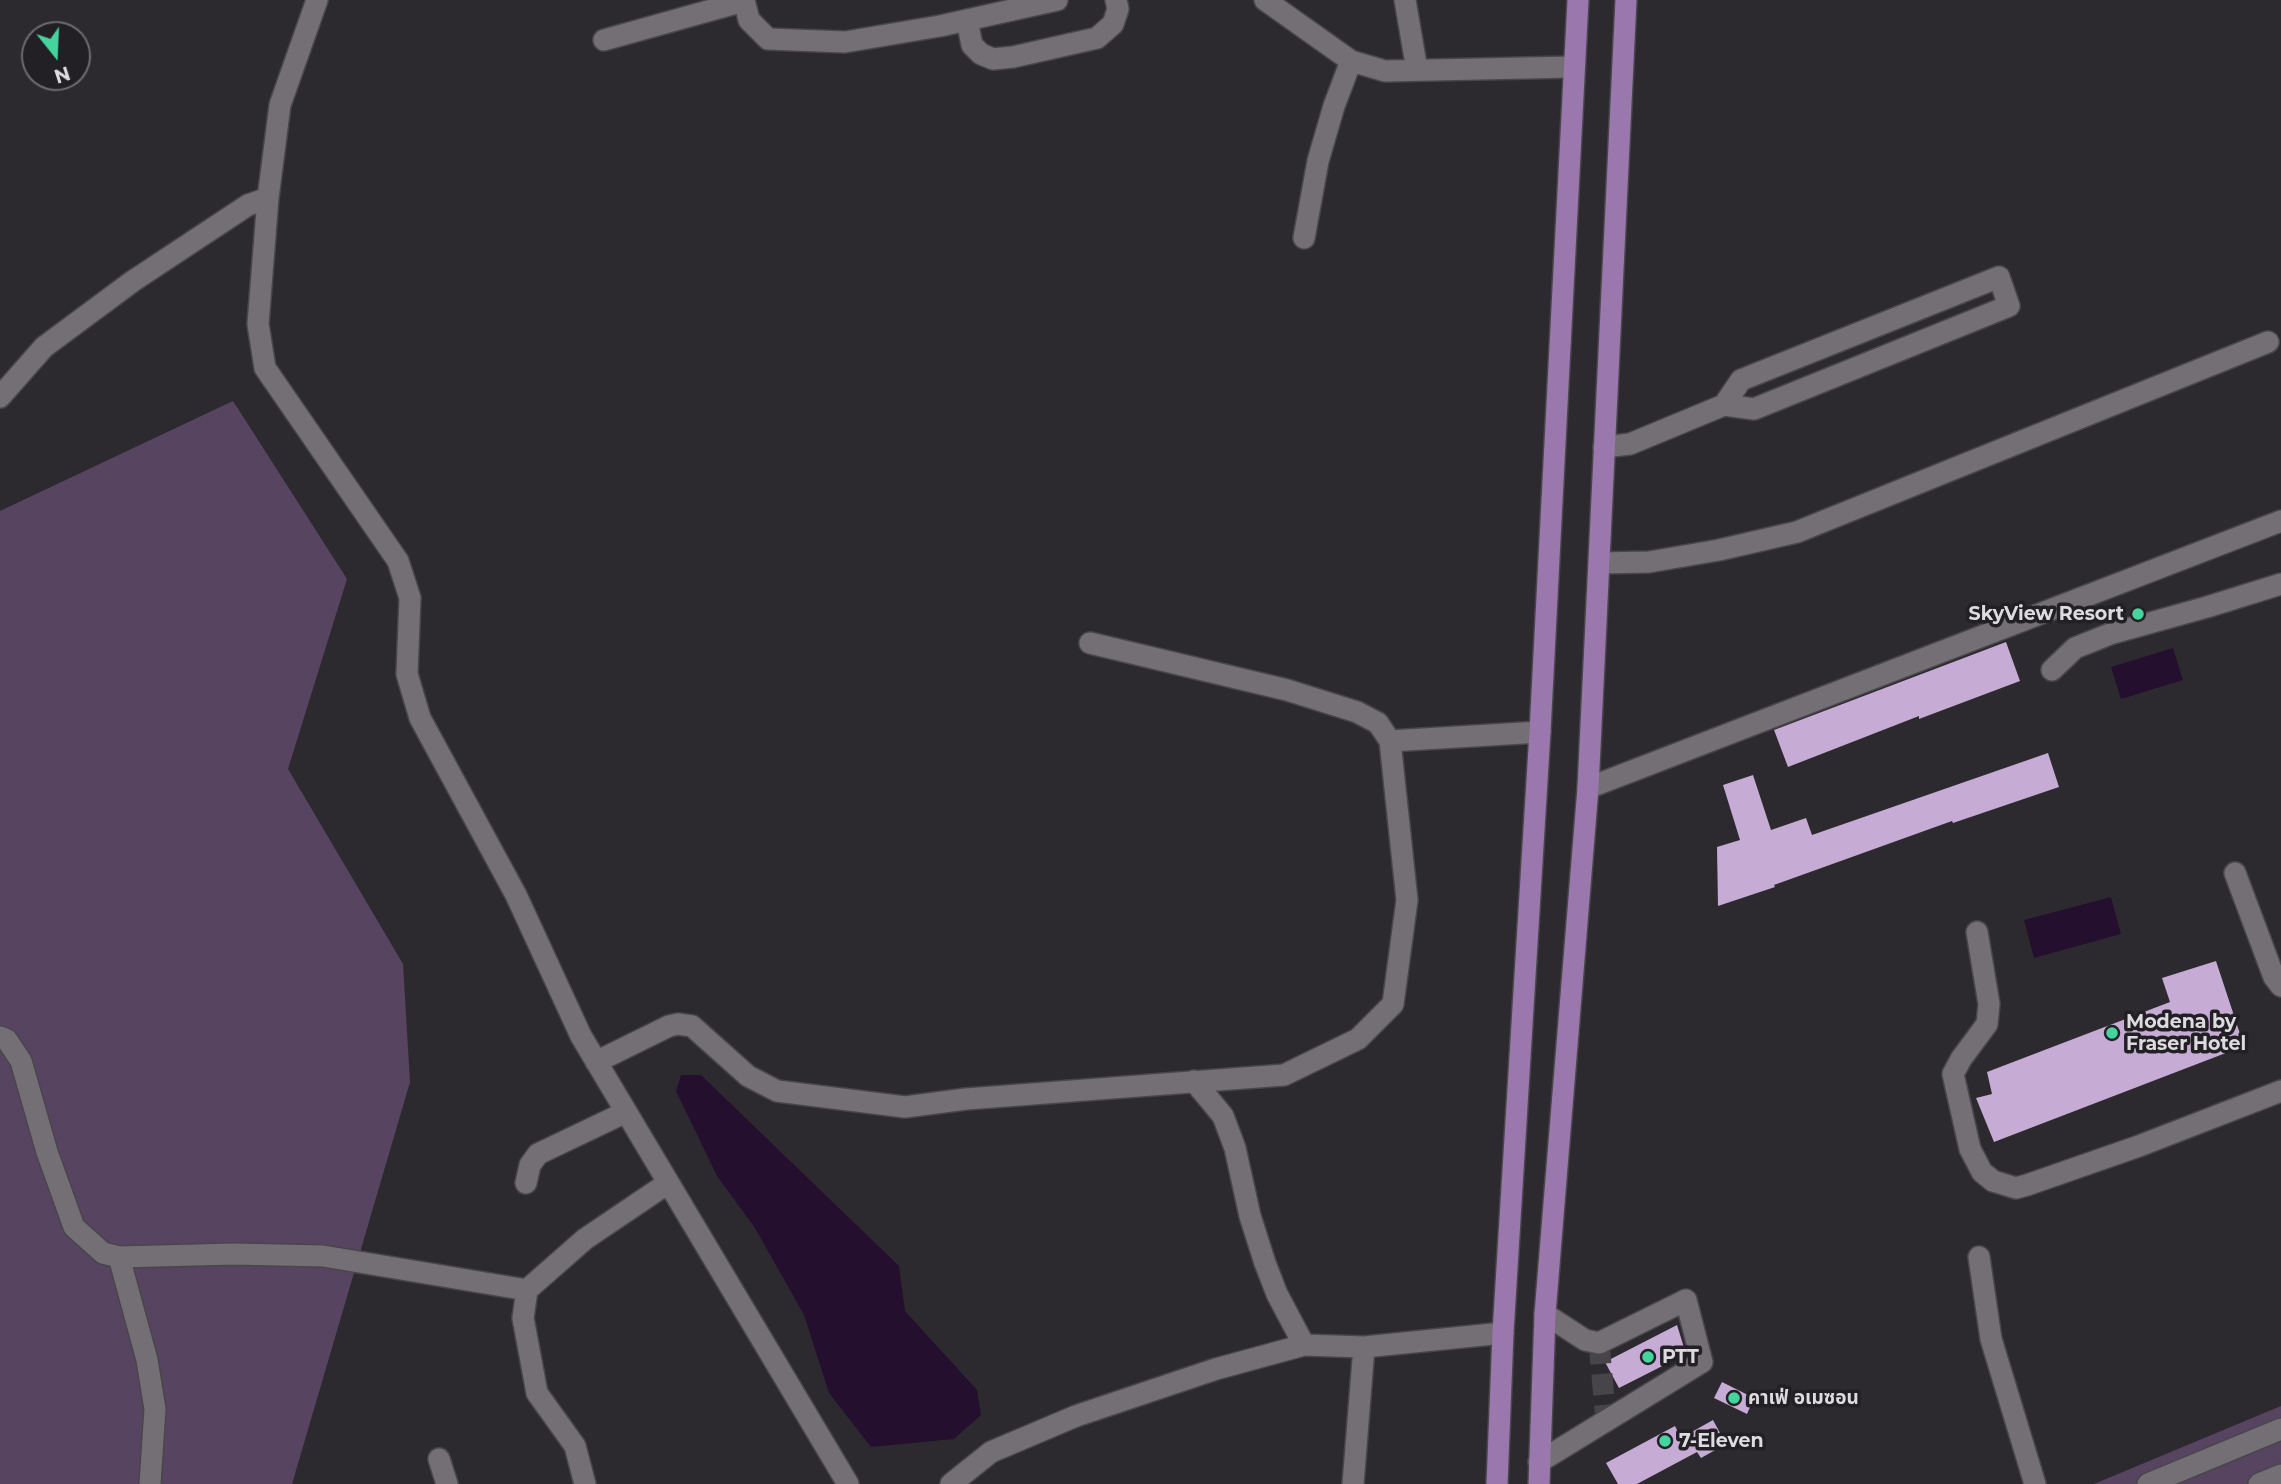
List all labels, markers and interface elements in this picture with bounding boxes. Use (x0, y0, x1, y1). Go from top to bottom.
north arrow (21, 21, 91, 91)
text: N (51, 61, 73, 88)
place label: SkyView Resort (1969, 603, 2124, 625)
marker: SkyView Resort (2130, 606, 2146, 622)
place label: Modena by Fraser Hotel (2126, 1011, 2246, 1055)
marker: Modena by Fraser Hotel (2104, 1025, 2120, 1041)
place label: PTT (1662, 1346, 1699, 1368)
marker: PTT (1640, 1349, 1656, 1365)
place label: คาเฟ่ อเมซอน (1748, 1387, 1859, 1409)
marker: คาเฟ่ อเมซอน (1726, 1390, 1742, 1406)
place label: 7-Eleven (1679, 1430, 1764, 1452)
marker: 7-Eleven (1657, 1433, 1673, 1449)

